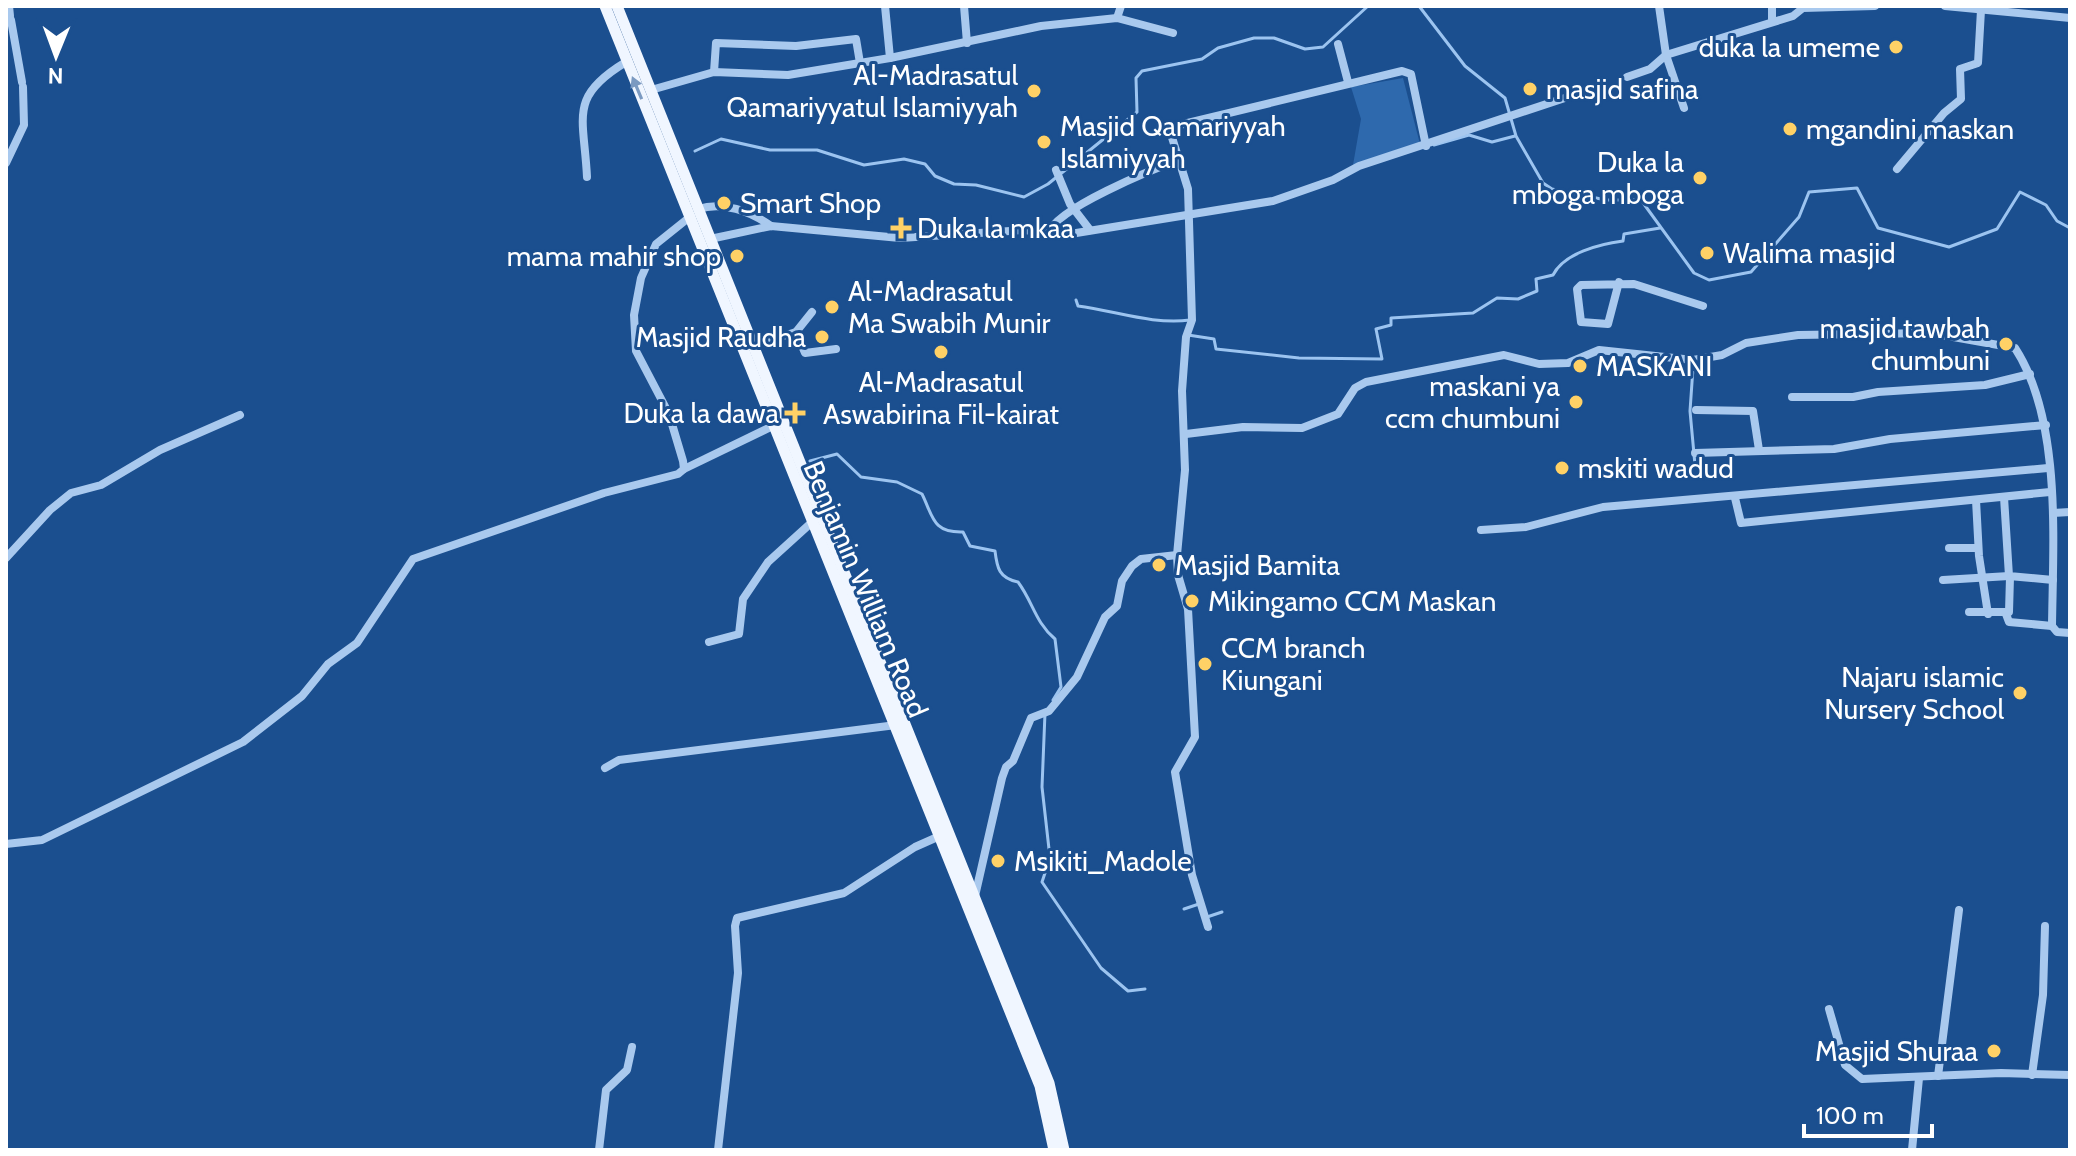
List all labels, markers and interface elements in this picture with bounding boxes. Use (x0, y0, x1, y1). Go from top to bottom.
north arrow (16, 16, 96, 96)
place label: duka la umeme (1699, 30, 1880, 64)
marker: duka la umeme (1887, 38, 1905, 56)
place label: Al-Madrasatul Qamariyyatul Islamiyyah (726, 58, 1018, 124)
text: N (48, 62, 64, 89)
place label: masjid safina (1546, 72, 1699, 106)
one-way arrow (631, 76, 644, 100)
marker: masjid safina (1521, 80, 1539, 98)
marker: Al-Madrasatul Qamariyyatul Islamiyyah (1025, 82, 1043, 100)
place label: Masjid Qamariyyah Islamiyyah (1060, 109, 1286, 175)
place label: mgandini maskan (1806, 112, 2014, 146)
marker: mgandini maskan (1781, 120, 1799, 138)
marker: Masjid Qamariyyah Islamiyyah (1035, 133, 1053, 151)
place label: Duka la mboga mboga (1512, 145, 1685, 211)
marker: Duka la mboga mboga (1691, 169, 1709, 187)
place label: Smart Shop (740, 186, 881, 220)
marker: Smart Shop (715, 194, 733, 212)
place label: Duka la mkaa (917, 211, 1075, 245)
marker: Duka la mkaa (892, 219, 910, 237)
place label: Walima masjid (1723, 236, 1896, 270)
place label: mama mahir shop (507, 239, 721, 273)
marker: Walima masjid (1698, 244, 1716, 262)
marker: mama mahir shop (728, 247, 746, 265)
place label: Al-Madrasatul Ma Swabih Munir (848, 274, 1051, 340)
marker: Al-Madrasatul Ma Swabih Munir (823, 298, 841, 316)
place label: masjid tawbah chumbuni (1820, 311, 1990, 377)
place label: Masjid Raudha (636, 320, 807, 354)
marker: Masjid Raudha (813, 328, 831, 346)
marker: masjid tawbah chumbuni (1997, 335, 2015, 353)
marker: Al-Madrasatul Aswabirina Fil-kairat (932, 343, 950, 361)
place label: MASKANI (1596, 349, 1712, 383)
marker: MASKANI (1571, 357, 1589, 375)
place label: Al-Madrasatul Aswabirina Fil-kairat (823, 365, 1059, 431)
place label: maskani ya ccm chumbuni (1385, 369, 1561, 435)
marker: maskani ya ccm chumbuni (1567, 393, 1585, 411)
place label: Duka la dawa (623, 396, 780, 430)
marker: Duka la dawa (786, 404, 804, 422)
place label: mskiti wadud (1578, 451, 1734, 485)
street label: Benjamin William Road (797, 456, 935, 722)
marker: mskiti wadud (1553, 459, 1571, 477)
place label: Masjid Bamita (1175, 548, 1340, 582)
marker: Masjid Bamita (1150, 556, 1168, 574)
place label: Mikingamo CCM Maskan (1208, 584, 1496, 618)
marker: Mikingamo CCM Maskan (1183, 592, 1201, 610)
place label: CCM branch Kiungani (1221, 631, 1365, 697)
marker: CCM branch Kiungani (1196, 655, 1214, 673)
place label: Najaru islamic Nursery School (1824, 660, 2004, 726)
marker: Najaru islamic Nursery School (2011, 684, 2029, 702)
place label: Msikiti_Madole (1014, 844, 1192, 878)
marker: Msikiti_Madole (989, 852, 1007, 870)
place label: Masjid Shuraa (1815, 1034, 1979, 1068)
marker: Masjid Shuraa (1985, 1042, 2003, 1060)
scale bar (1804, 1088, 1932, 1138)
text: 100 m (1816, 1101, 1884, 1130)

